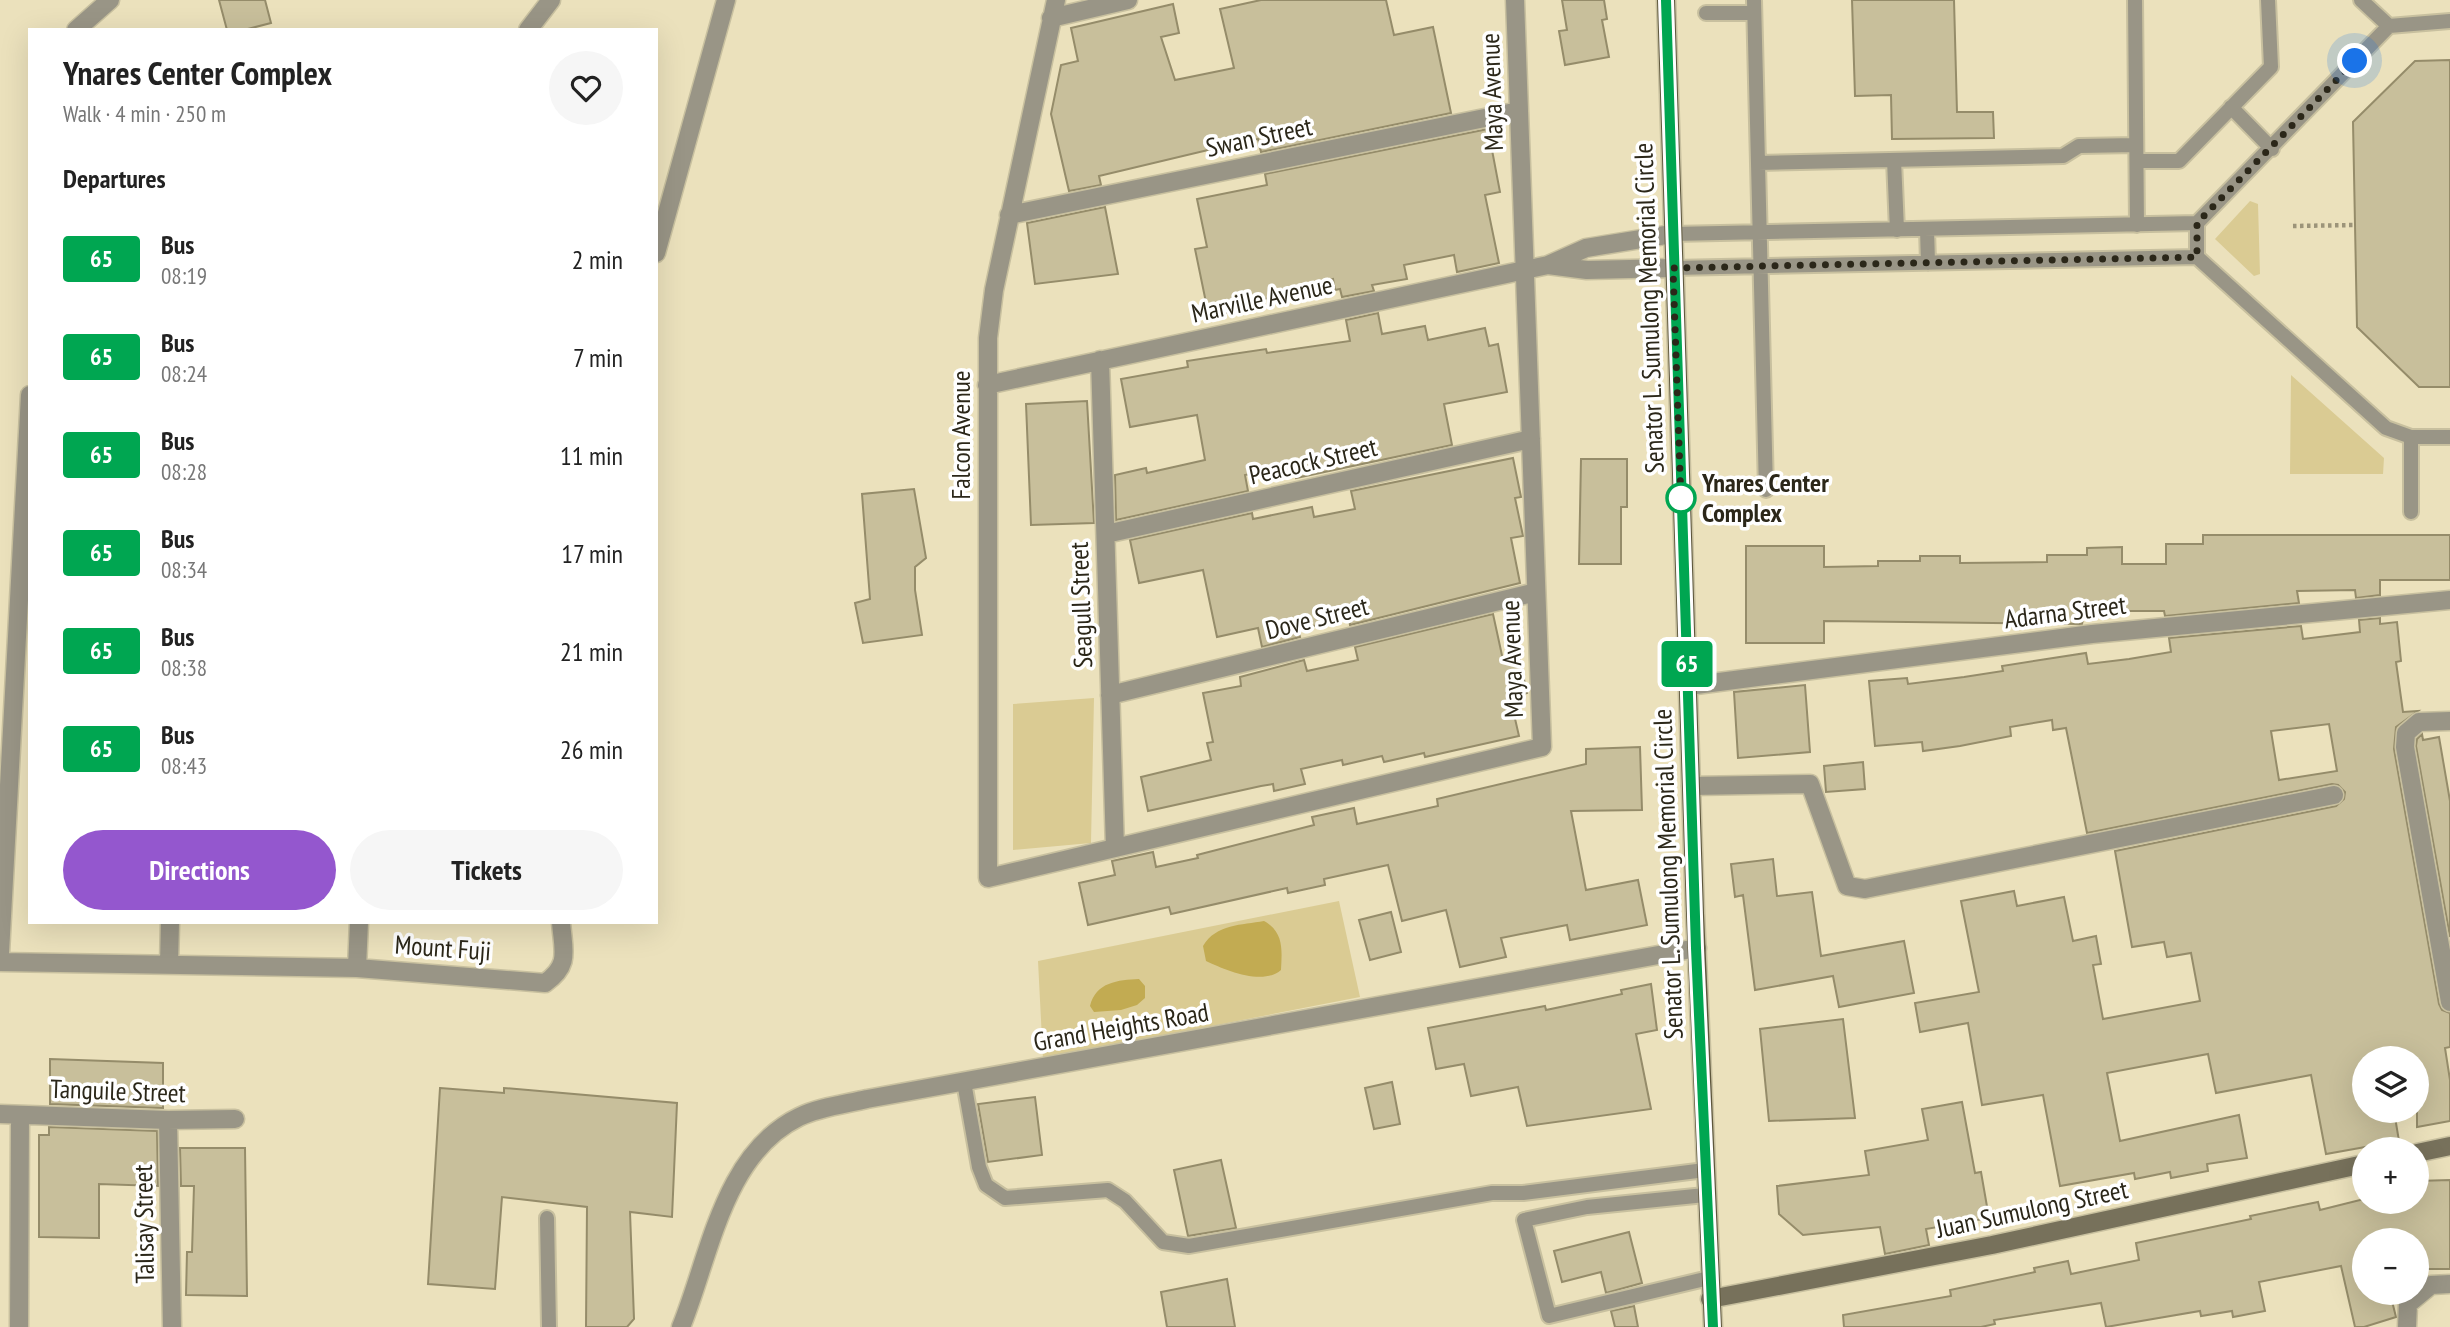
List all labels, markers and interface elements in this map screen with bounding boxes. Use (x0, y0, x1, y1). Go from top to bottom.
street label: Maya Avenue (1473, 33, 1510, 151)
your location (2337, 43, 2372, 78)
text: Ynares Center Complex (63, 51, 332, 94)
button: heart (549, 51, 623, 125)
text: Walk · 4 min · 250 m (63, 99, 226, 128)
street label: Swan Street (1203, 109, 1315, 164)
street label: Senator L. Sumulong Memorial Circle (1626, 142, 1671, 474)
text: Departures (63, 162, 166, 195)
text: Bus (161, 228, 194, 261)
text: 65 (90, 243, 113, 274)
text: 2 min (572, 243, 623, 276)
text: 08:19 (161, 261, 207, 290)
street label: Marville Avenue (1188, 267, 1335, 330)
text: Bus (161, 326, 194, 359)
text: 65 (90, 341, 113, 372)
text: 7 min (573, 341, 623, 374)
text: 08:24 (161, 359, 207, 388)
street label: Falcon Avenue (944, 370, 977, 500)
text: Bus (161, 424, 194, 457)
street label: Peacock Street (1246, 430, 1380, 491)
text: 65 (90, 439, 113, 470)
text: 11 min (560, 439, 623, 472)
text: 08:28 (161, 457, 207, 486)
place label: Ynares Center Complex (1701, 466, 1829, 529)
marker: Ynares Center Complex (1666, 483, 1696, 513)
text: Bus (161, 522, 194, 555)
text: 65 (90, 537, 113, 568)
text: 17 min (561, 537, 623, 570)
street label: Seagull Street (1062, 541, 1099, 669)
text: 08:34 (161, 555, 207, 584)
street label: Adarna Street (2002, 588, 2128, 635)
street label: Dove Street (1262, 589, 1372, 646)
street label: Maya Avenue (1493, 600, 1530, 718)
text: Bus (161, 620, 194, 653)
text: 65 (90, 635, 113, 666)
text: 21 min (560, 635, 623, 668)
line badge: 65 (1656, 641, 1718, 687)
text: 65 (1676, 648, 1698, 679)
text: 08:38 (161, 653, 207, 682)
street label: Senator L. Sumulong Memorial Circle (1645, 708, 1690, 1040)
text: Bus (161, 718, 194, 751)
text: 65 (90, 733, 113, 764)
text: 26 min (560, 733, 623, 766)
text: 08:43 (161, 751, 207, 780)
button: Directions (63, 830, 336, 910)
button: Tickets (350, 830, 623, 910)
street label: Mount Fuji (394, 928, 492, 967)
street label: Grand Heights Road (1031, 995, 1211, 1058)
map controls (2352, 1046, 2429, 1305)
button: layers (2352, 1046, 2429, 1123)
street label: Tanguile Street (50, 1072, 186, 1109)
button: + (2352, 1137, 2429, 1214)
street label: Talisay Street (126, 1164, 161, 1284)
street label: Juan Sumulong Street (1932, 1172, 2131, 1245)
button: − (2352, 1228, 2429, 1305)

